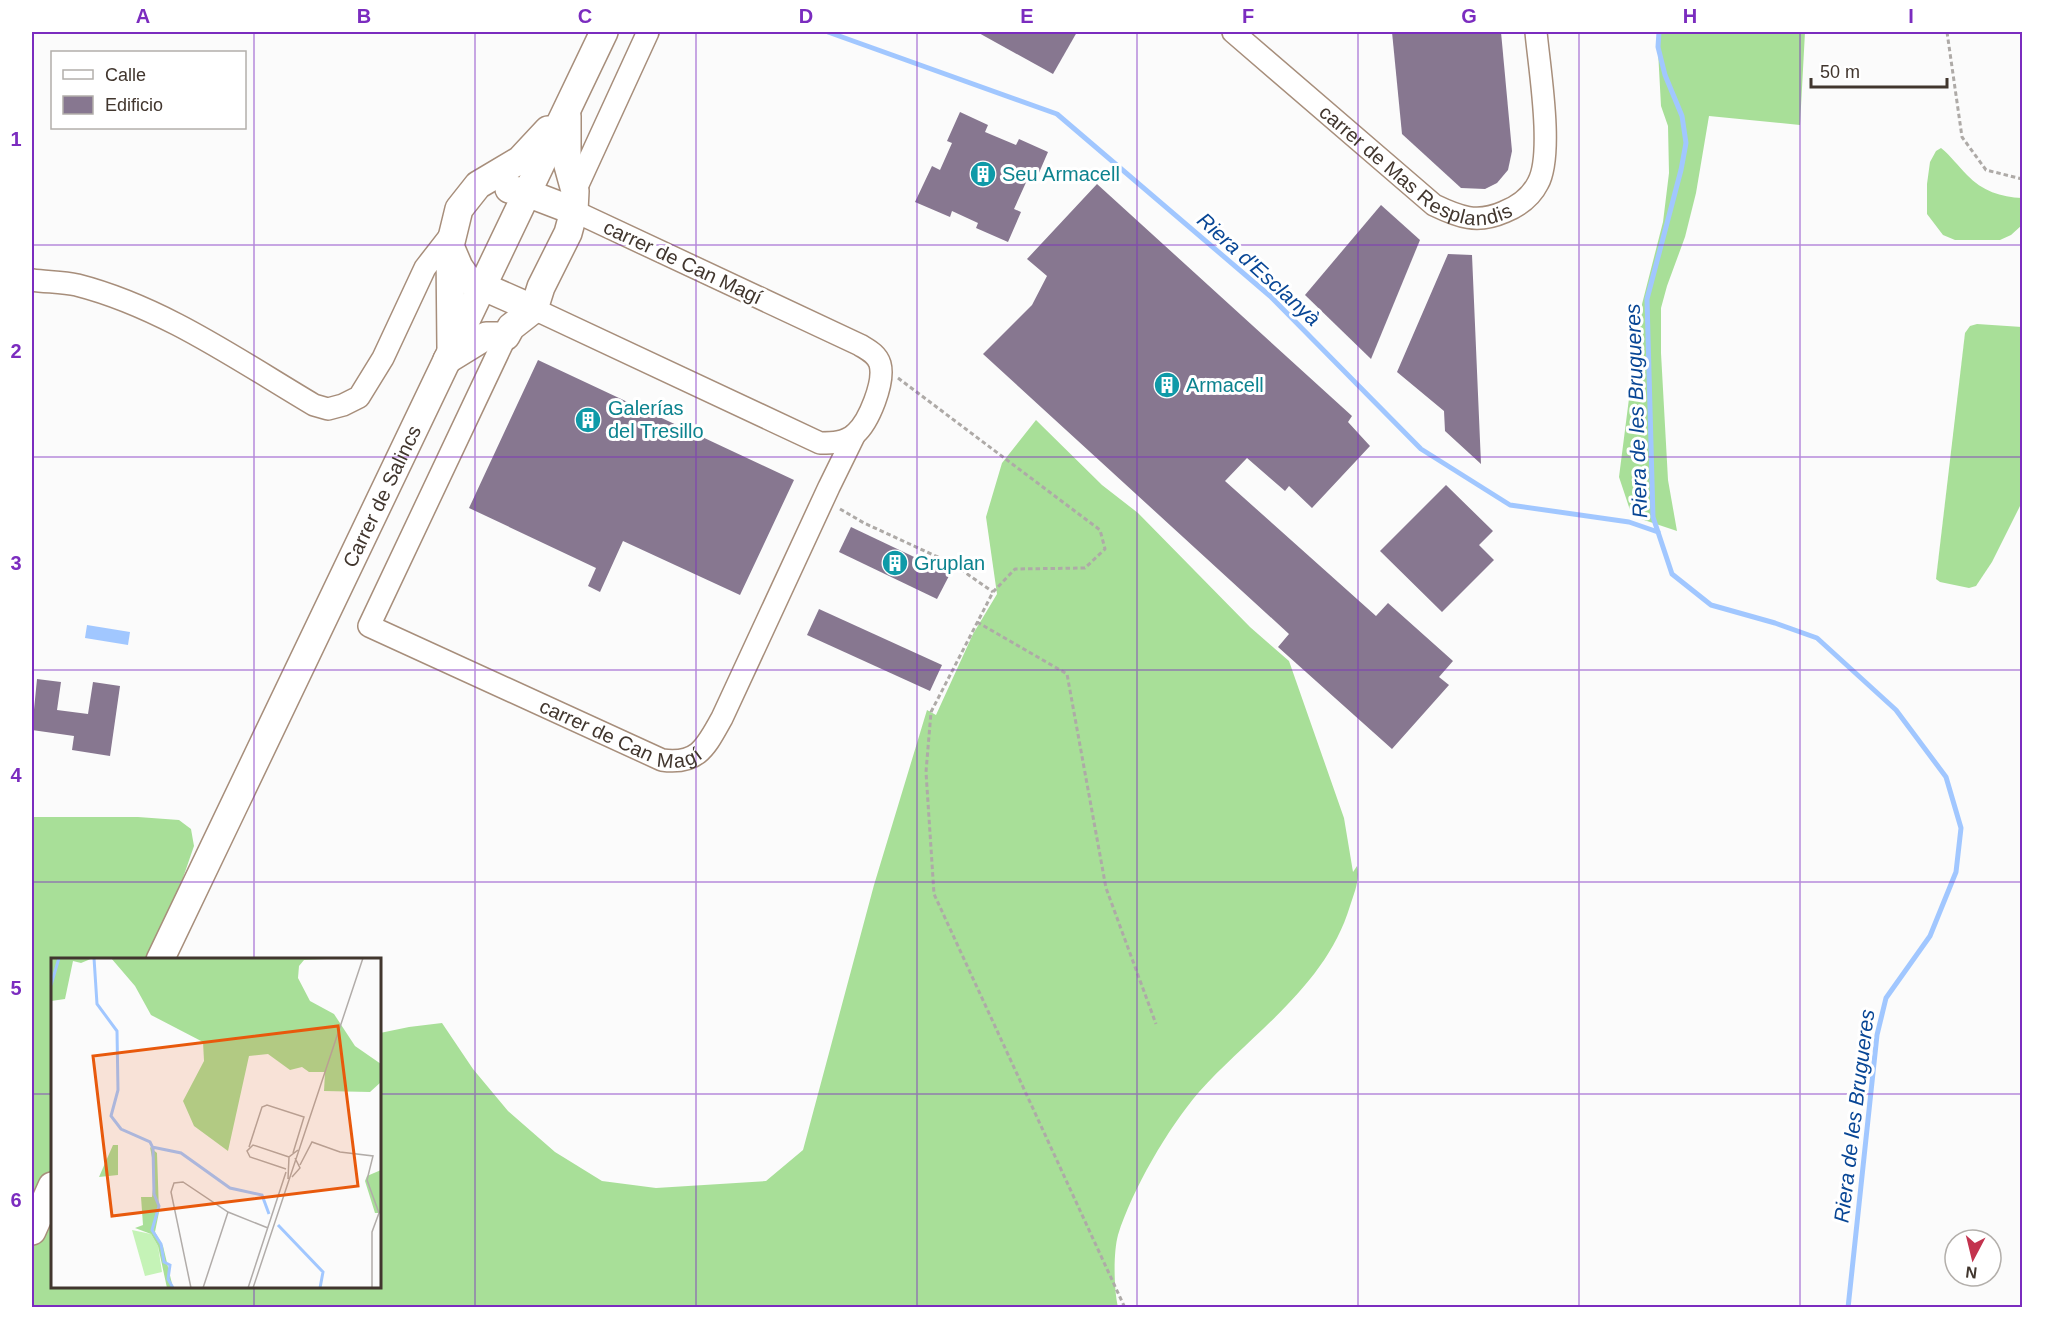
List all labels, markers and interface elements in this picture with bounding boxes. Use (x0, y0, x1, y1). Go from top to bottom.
text: A (136, 5, 150, 27)
text: B (357, 5, 371, 27)
text: C (578, 5, 592, 27)
text: D (799, 5, 813, 27)
text: E (1020, 5, 1034, 27)
text: F (1242, 5, 1254, 27)
text: G (1461, 5, 1477, 27)
text: H (1683, 5, 1697, 27)
text: I (1908, 5, 1914, 27)
legend (51, 51, 246, 129)
scale bar (1811, 51, 1948, 89)
text: 50 m (1820, 62, 1860, 82)
text: Calle (105, 65, 146, 85)
text: Edificio (105, 95, 163, 115)
street label: carrer de Mas Resplandis (1315, 101, 1515, 229)
text: 1 (10, 128, 22, 150)
building icon: Seu Armacell (968, 159, 998, 189)
place label: Seu Armacell (1002, 163, 1120, 185)
water label: Riera d'Esclanyà (1193, 208, 1325, 330)
street label: carrer de Can Magí (600, 216, 766, 309)
water label: Riera de les Brugueres (1621, 303, 1651, 519)
text: 2 (10, 340, 22, 362)
building icon: Armacell (1152, 370, 1182, 400)
place label: Armacell (1186, 374, 1264, 396)
place label: Galerías del Tresillo (608, 397, 704, 442)
building icon: Galerías del Tresillo (573, 405, 603, 435)
street label: Carrer de Salincs (339, 422, 425, 571)
building icon: Gruplan (880, 548, 910, 578)
text: 3 (10, 552, 22, 574)
place label: Gruplan (914, 552, 985, 574)
street label: carrer de Can Magí (536, 695, 706, 772)
text: 4 (10, 764, 22, 786)
inset map (51, 958, 381, 1288)
text: 5 (10, 977, 22, 999)
water label: Riera de les Brugueres (1829, 1008, 1879, 1224)
text: 6 (10, 1189, 22, 1211)
north arrow (1943, 1228, 2003, 1288)
text: N (1964, 1263, 1978, 1282)

